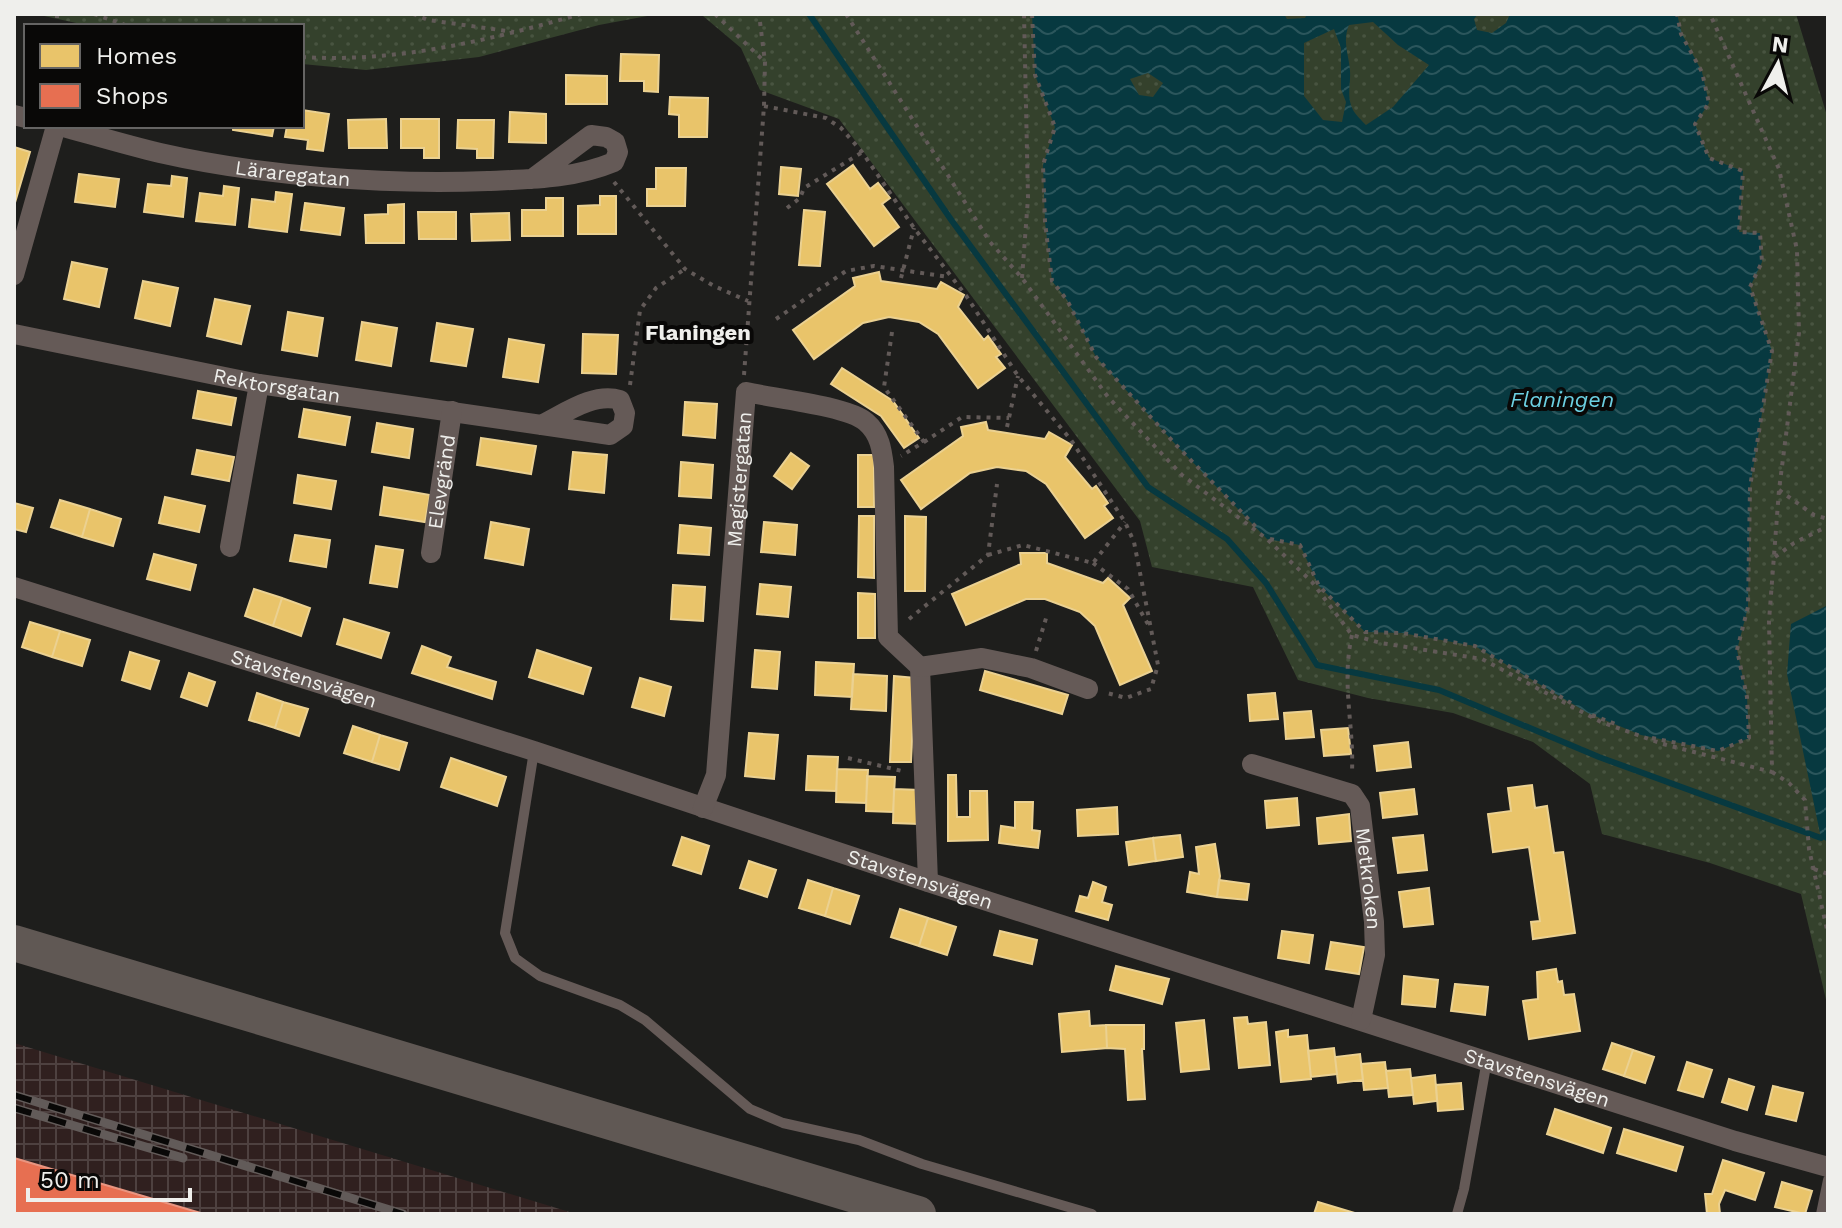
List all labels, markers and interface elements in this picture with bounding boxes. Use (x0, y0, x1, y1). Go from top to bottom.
legend (24, 24, 304, 128)
north arrow (1738, 24, 1818, 104)
text: N (1771, 31, 1790, 58)
text: Homes (96, 42, 177, 70)
text: Shops (96, 82, 168, 110)
street label: Läraregatan (234, 155, 351, 191)
district label: Flaningen (645, 320, 751, 345)
street label: Rektorsgatan (211, 363, 342, 408)
water label: Flaningen (1510, 387, 1614, 412)
street label: Magistergatan (722, 411, 756, 548)
street label: Elevgränd (423, 433, 460, 531)
street label: Stavstensvägen (228, 644, 380, 713)
street label: Metkroken (1351, 826, 1386, 930)
street label: Stavstensvägen (844, 844, 996, 914)
street label: Stavstensvägen (1461, 1043, 1613, 1112)
scale bar (28, 1152, 190, 1202)
text: 50 m (40, 1166, 100, 1194)

